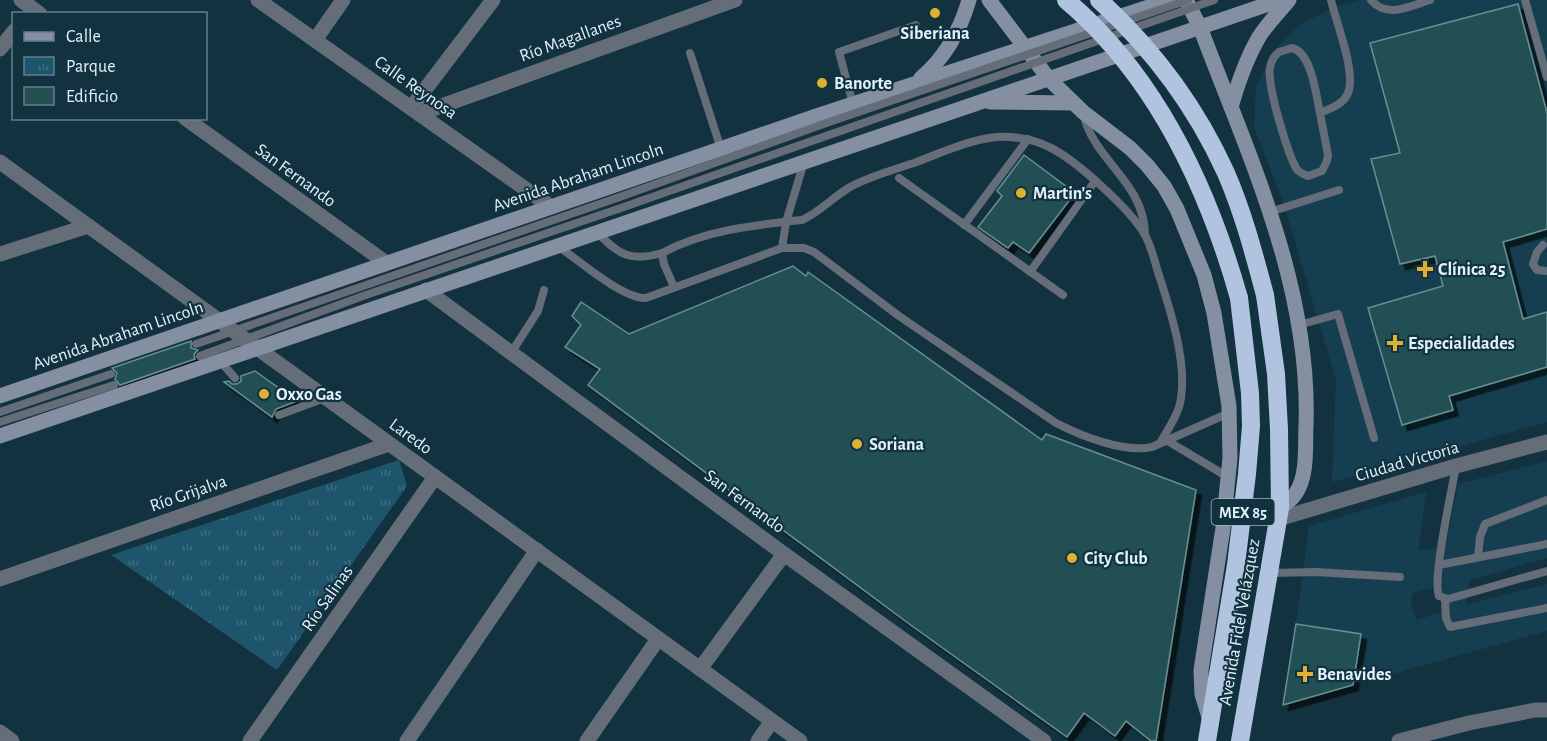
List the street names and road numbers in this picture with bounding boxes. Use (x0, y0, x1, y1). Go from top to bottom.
street label: Río Magallanes (517, 12, 624, 66)
street label: Calle Reynosa (371, 53, 460, 123)
street label: Avenida Abraham Lincoln (491, 140, 666, 216)
street label: San Fernando (252, 141, 339, 211)
street label: Avenida Abraham Lincoln (31, 298, 206, 374)
street label: Laredo (386, 415, 435, 458)
street label: Ciudad Victoria (1353, 439, 1461, 485)
street label: San Fernando (701, 467, 788, 537)
street label: Río Grijalva (148, 472, 229, 515)
road number: MEX 85 (1212, 499, 1274, 525)
street label: Avenida Fidel Velázquez (1216, 537, 1264, 707)
street label: Río Salinas (299, 562, 357, 635)

